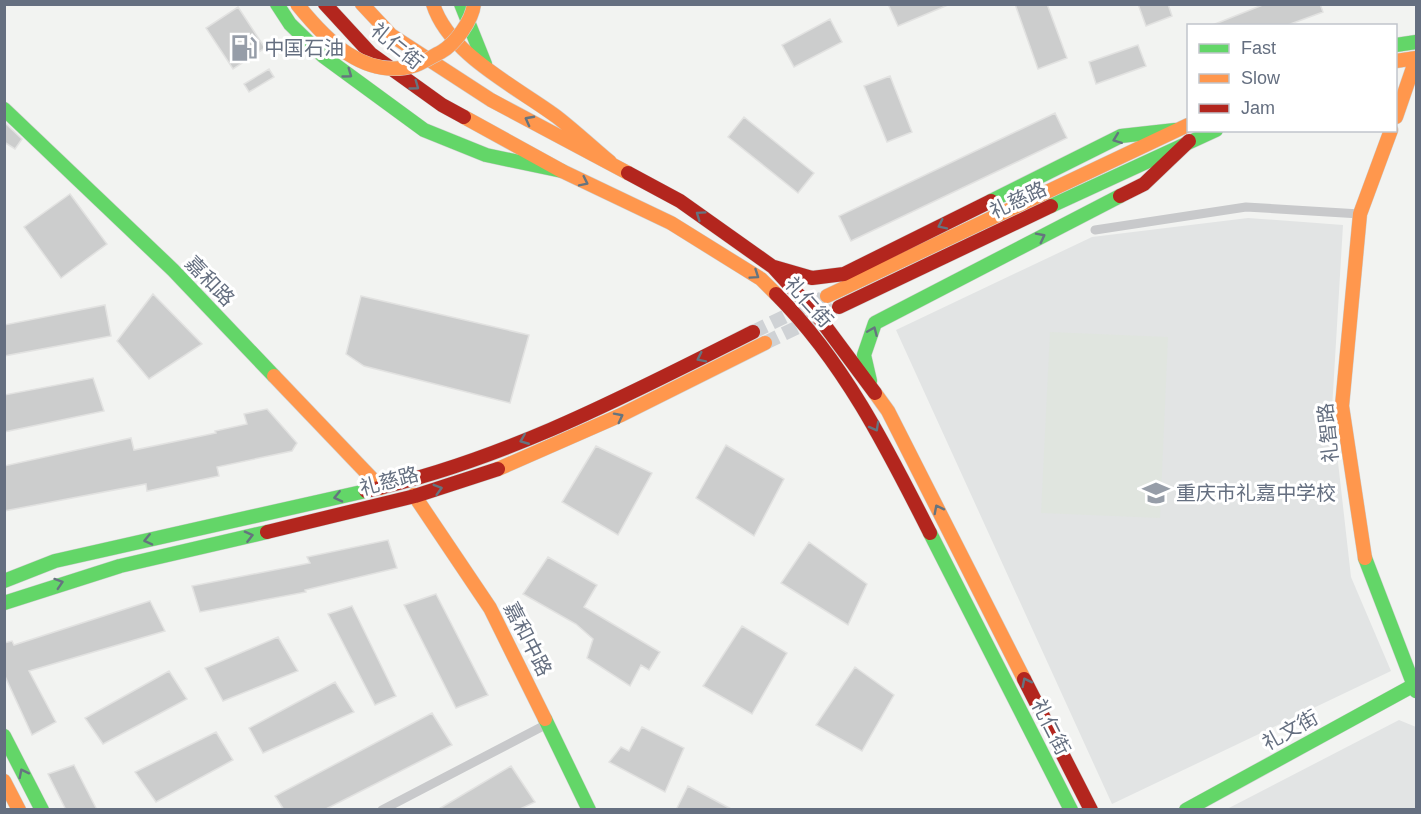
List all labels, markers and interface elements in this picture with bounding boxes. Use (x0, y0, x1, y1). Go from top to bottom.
street label: 礼仁街 (367, 19, 427, 73)
legend (1187, 24, 1397, 132)
fuel station icon: 中国石油 (229, 33, 259, 63)
place label: 中国石油 (264, 37, 344, 59)
text: Fast (1241, 38, 1276, 58)
one-way arrow (341, 67, 352, 78)
text: Slow (1241, 68, 1281, 88)
one-way arrow (408, 78, 419, 89)
text: Jam (1241, 98, 1275, 118)
one-way arrow (525, 116, 536, 127)
one-way arrow (1113, 132, 1123, 145)
one-way arrow (578, 174, 589, 186)
street label: 礼慈路 (986, 177, 1050, 223)
one-way arrow (695, 211, 706, 222)
one-way arrow (938, 218, 949, 229)
one-way arrow (1035, 233, 1046, 245)
street label: 嘉和路 (181, 252, 239, 310)
one-way arrow (748, 268, 759, 279)
street label: 礼仁街 (781, 272, 837, 332)
one-way arrow (866, 327, 878, 338)
one-way arrow (697, 351, 707, 362)
street label: 礼智路 (1314, 402, 1342, 464)
one-way arrow (612, 413, 623, 424)
one-way arrow (868, 421, 879, 431)
one-way arrow (519, 433, 530, 445)
street label: 礼慈路 (357, 463, 421, 499)
school or university icon: 重庆市礼嘉中学校 (1141, 478, 1171, 508)
place label: 重庆市礼嘉中学校 (1176, 482, 1336, 504)
one-way arrow (433, 483, 443, 496)
one-way arrow (333, 490, 343, 503)
one-way arrow (934, 504, 945, 515)
one-way arrow (244, 531, 254, 544)
one-way arrow (143, 533, 153, 546)
one-way arrow (53, 577, 64, 590)
street label: 嘉和中路 (500, 598, 556, 680)
one-way arrow (1022, 678, 1033, 689)
street label: 礼仁街 (1028, 695, 1074, 759)
street label: 礼文街 (1258, 706, 1322, 754)
one-way arrow (19, 768, 31, 779)

